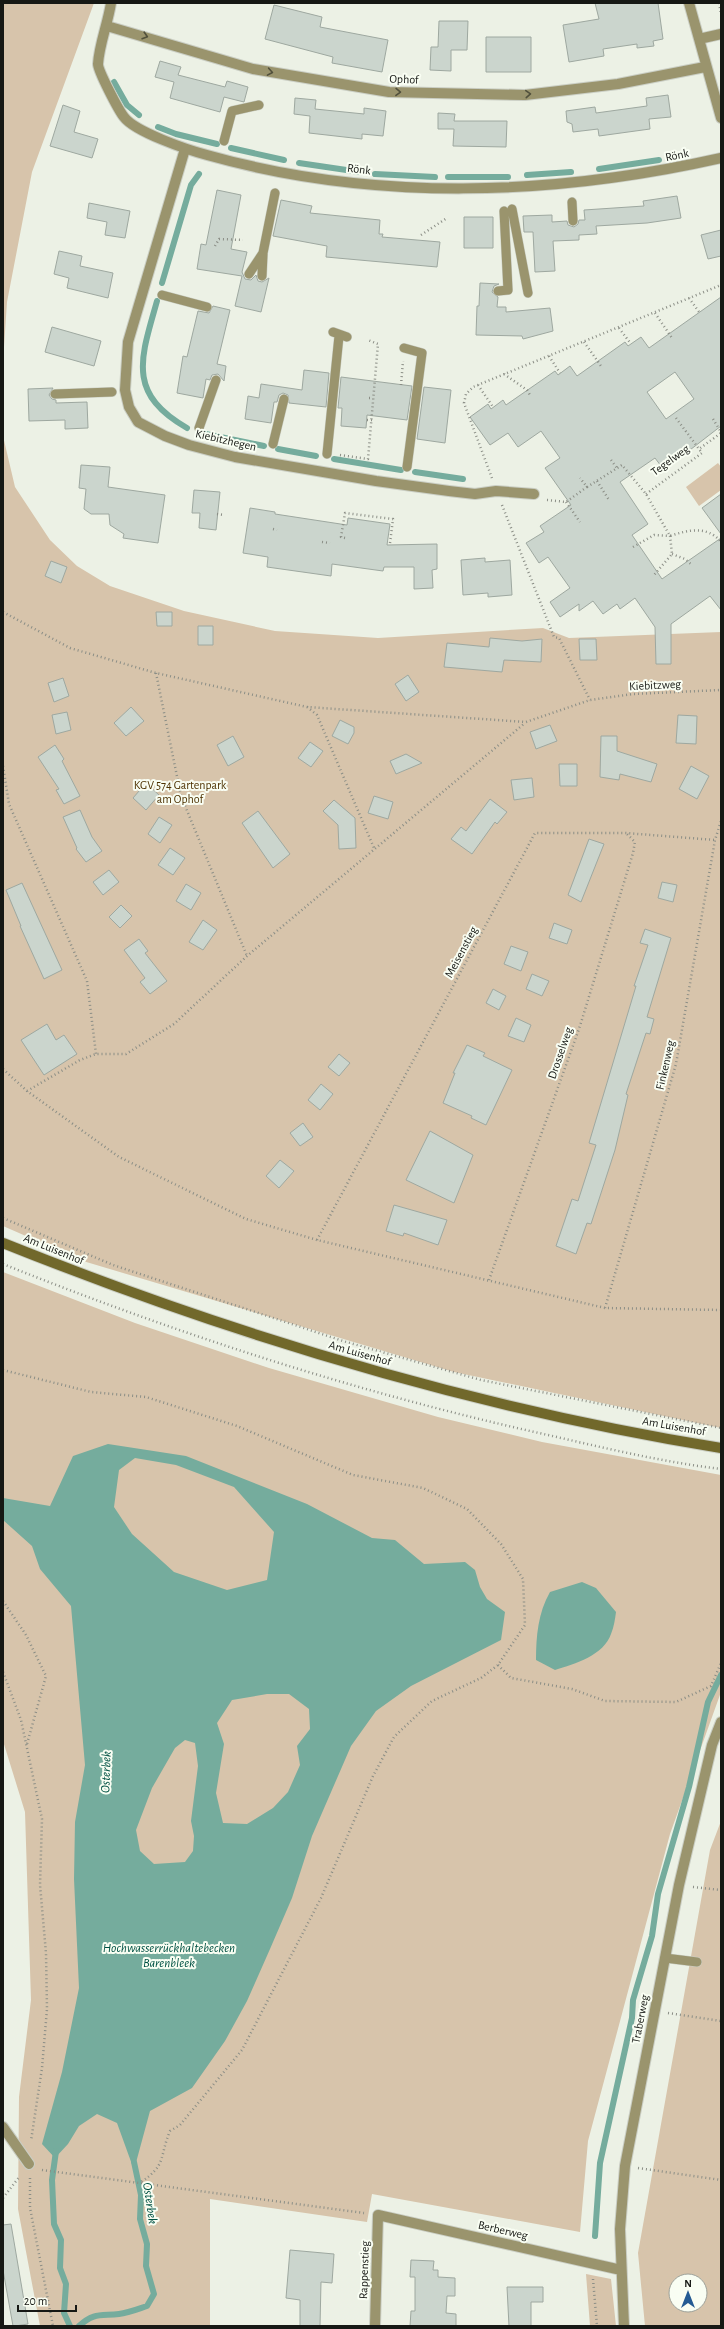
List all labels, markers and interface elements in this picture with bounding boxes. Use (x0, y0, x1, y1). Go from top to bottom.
one-way arrow (141, 31, 148, 40)
one-way arrow (267, 67, 273, 76)
street label: Ophof (389, 72, 420, 86)
one-way arrow (395, 88, 401, 96)
one-way arrow (525, 90, 531, 99)
street label: Rönk (664, 147, 690, 163)
street label: Rönk (347, 162, 372, 176)
street label: Kiebitzhegen (194, 427, 258, 453)
street label: Tegelweg (649, 442, 691, 478)
street label: Kiebitzweg (629, 678, 681, 692)
park label: KGV 574 Gartenpark am Ophof (134, 779, 227, 805)
street label: Meisenstieg (442, 924, 480, 980)
street label: Drosselweg (546, 1025, 575, 1081)
street label: Finkenweg (654, 1039, 677, 1091)
street label: Am Luisenhof (22, 1231, 87, 1267)
street label: Am Luisenhof (328, 1338, 394, 1368)
street label: Am Luisenhof (641, 1415, 708, 1438)
water label: Osterbek (99, 1751, 114, 1793)
water label: Hochwasserrückhaltebecken Barenbleek (103, 1942, 235, 1970)
street label: Traberweg (629, 1994, 651, 2044)
water label: Osterbek (140, 2181, 159, 2225)
street label: Berberweg (477, 2218, 529, 2242)
street label: Rappenstieg (357, 2240, 371, 2299)
north arrow (668, 2273, 708, 2313)
text: N (684, 2278, 692, 2289)
scale bar (18, 2287, 76, 2313)
text: 20 m (24, 2295, 47, 2307)

